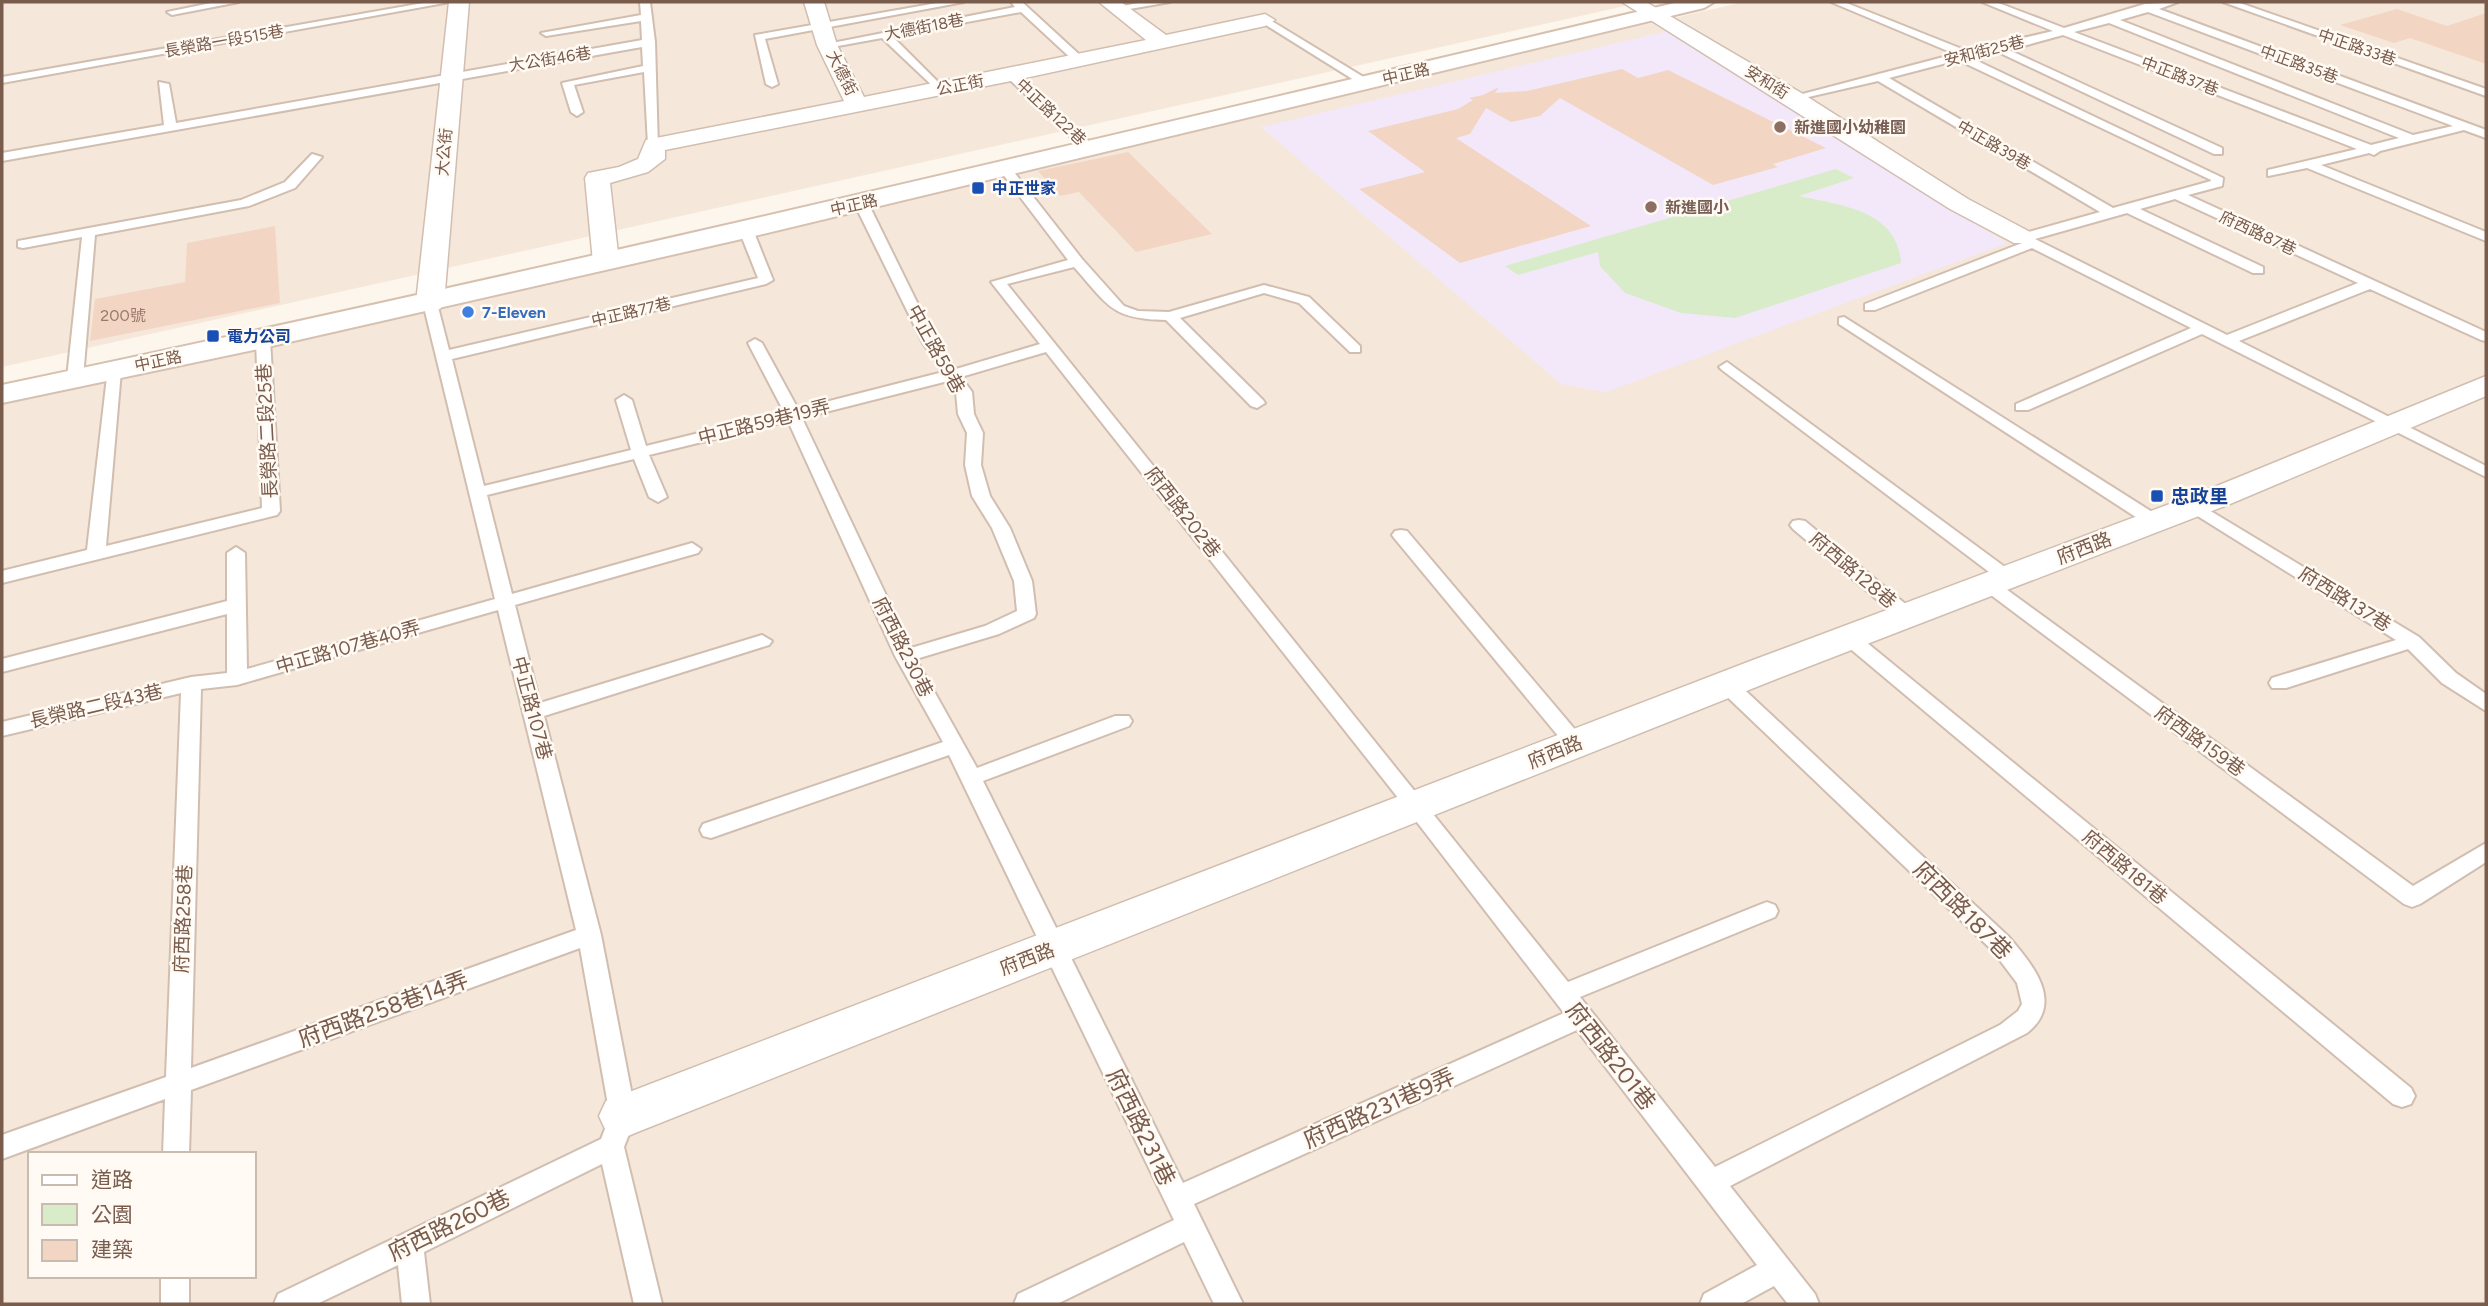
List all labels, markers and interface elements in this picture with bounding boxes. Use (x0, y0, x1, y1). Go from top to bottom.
street label: 大德街18巷 (883, 10, 965, 44)
street label: 長榮路一段515巷 (163, 21, 285, 61)
street label: 中正路33巷 (2315, 25, 2399, 69)
street label: 安和街25巷 (1942, 32, 2026, 70)
street label: 中正路35巷 (2257, 41, 2341, 87)
street label: 大公街46巷 (508, 43, 592, 75)
street label: 大德街 (823, 47, 861, 99)
street label: 中正路37巷 (2139, 53, 2221, 99)
street label: 中正路 (1380, 59, 1432, 89)
street label: 安和街 (1742, 61, 1792, 103)
street label: 公正街 (935, 71, 985, 99)
street label: 中正路122巷 (1012, 75, 1090, 149)
street label: 中正路39巷 (1954, 116, 2034, 174)
place label: 新進國小幼稚園 (1794, 118, 1906, 137)
marker: 新進國小幼稚園 (1772, 119, 1788, 135)
street label: 大公街 (432, 127, 456, 177)
place label: 中正世家 (992, 179, 1056, 198)
marker: 中正世家 (970, 180, 986, 196)
street label: 中正路 (828, 190, 880, 220)
place label: 新進國小 (1665, 198, 1729, 217)
marker: 新進國小 (1643, 199, 1659, 215)
street label: 府西路87巷 (2217, 207, 2299, 259)
street label: 中正路77巷 (589, 294, 673, 330)
street label: 中正路59巷 (902, 301, 970, 397)
place label: 7-Eleven (482, 303, 546, 322)
marker: 7-Eleven (460, 304, 476, 320)
house number: 200號 (100, 306, 146, 325)
place label: 電力公司 (227, 327, 291, 346)
marker: 電力公司 (205, 328, 221, 344)
street label: 中正路 (133, 347, 183, 375)
street label: 長榮路二段25巷 (252, 363, 282, 499)
street label: 中正路59巷19弄 (696, 394, 832, 450)
street label: 府西路202巷 (1140, 462, 1226, 562)
place label: 忠政里 (2171, 485, 2228, 508)
marker: 忠政里 (2149, 488, 2165, 504)
street label: 府西路128巷 (1805, 527, 1901, 613)
street label: 府西路 (2053, 527, 2115, 569)
street label: 府西路137巷 (2295, 562, 2395, 636)
street label: 府西路230巷 (868, 593, 938, 701)
street label: 中正路107巷40弄 (273, 615, 423, 679)
street label: 中正路107巷 (507, 654, 557, 762)
street label: 長榮路二段43巷 (27, 679, 165, 733)
street label: 府西路159巷 (2151, 701, 2249, 781)
street label: 府西路 (1524, 731, 1586, 773)
street label: 府西路181巷 (2078, 825, 2172, 909)
street label: 府西路187巷 (1908, 855, 2018, 965)
street label: 府西路258巷 (170, 864, 196, 974)
street label: 府西路 (996, 938, 1058, 980)
street label: 府西路258巷14弄 (294, 965, 472, 1053)
street label: 府西路201巷 (1560, 997, 1662, 1115)
street label: 府西路231巷9弄 (1299, 1062, 1459, 1154)
street label: 府西路231巷 (1101, 1064, 1181, 1190)
legend (28, 1152, 256, 1278)
text: 道路 (91, 1167, 133, 1192)
street label: 府西路260巷 (383, 1183, 515, 1267)
text: 公園 (91, 1202, 133, 1227)
text: 建築 (91, 1237, 133, 1262)

